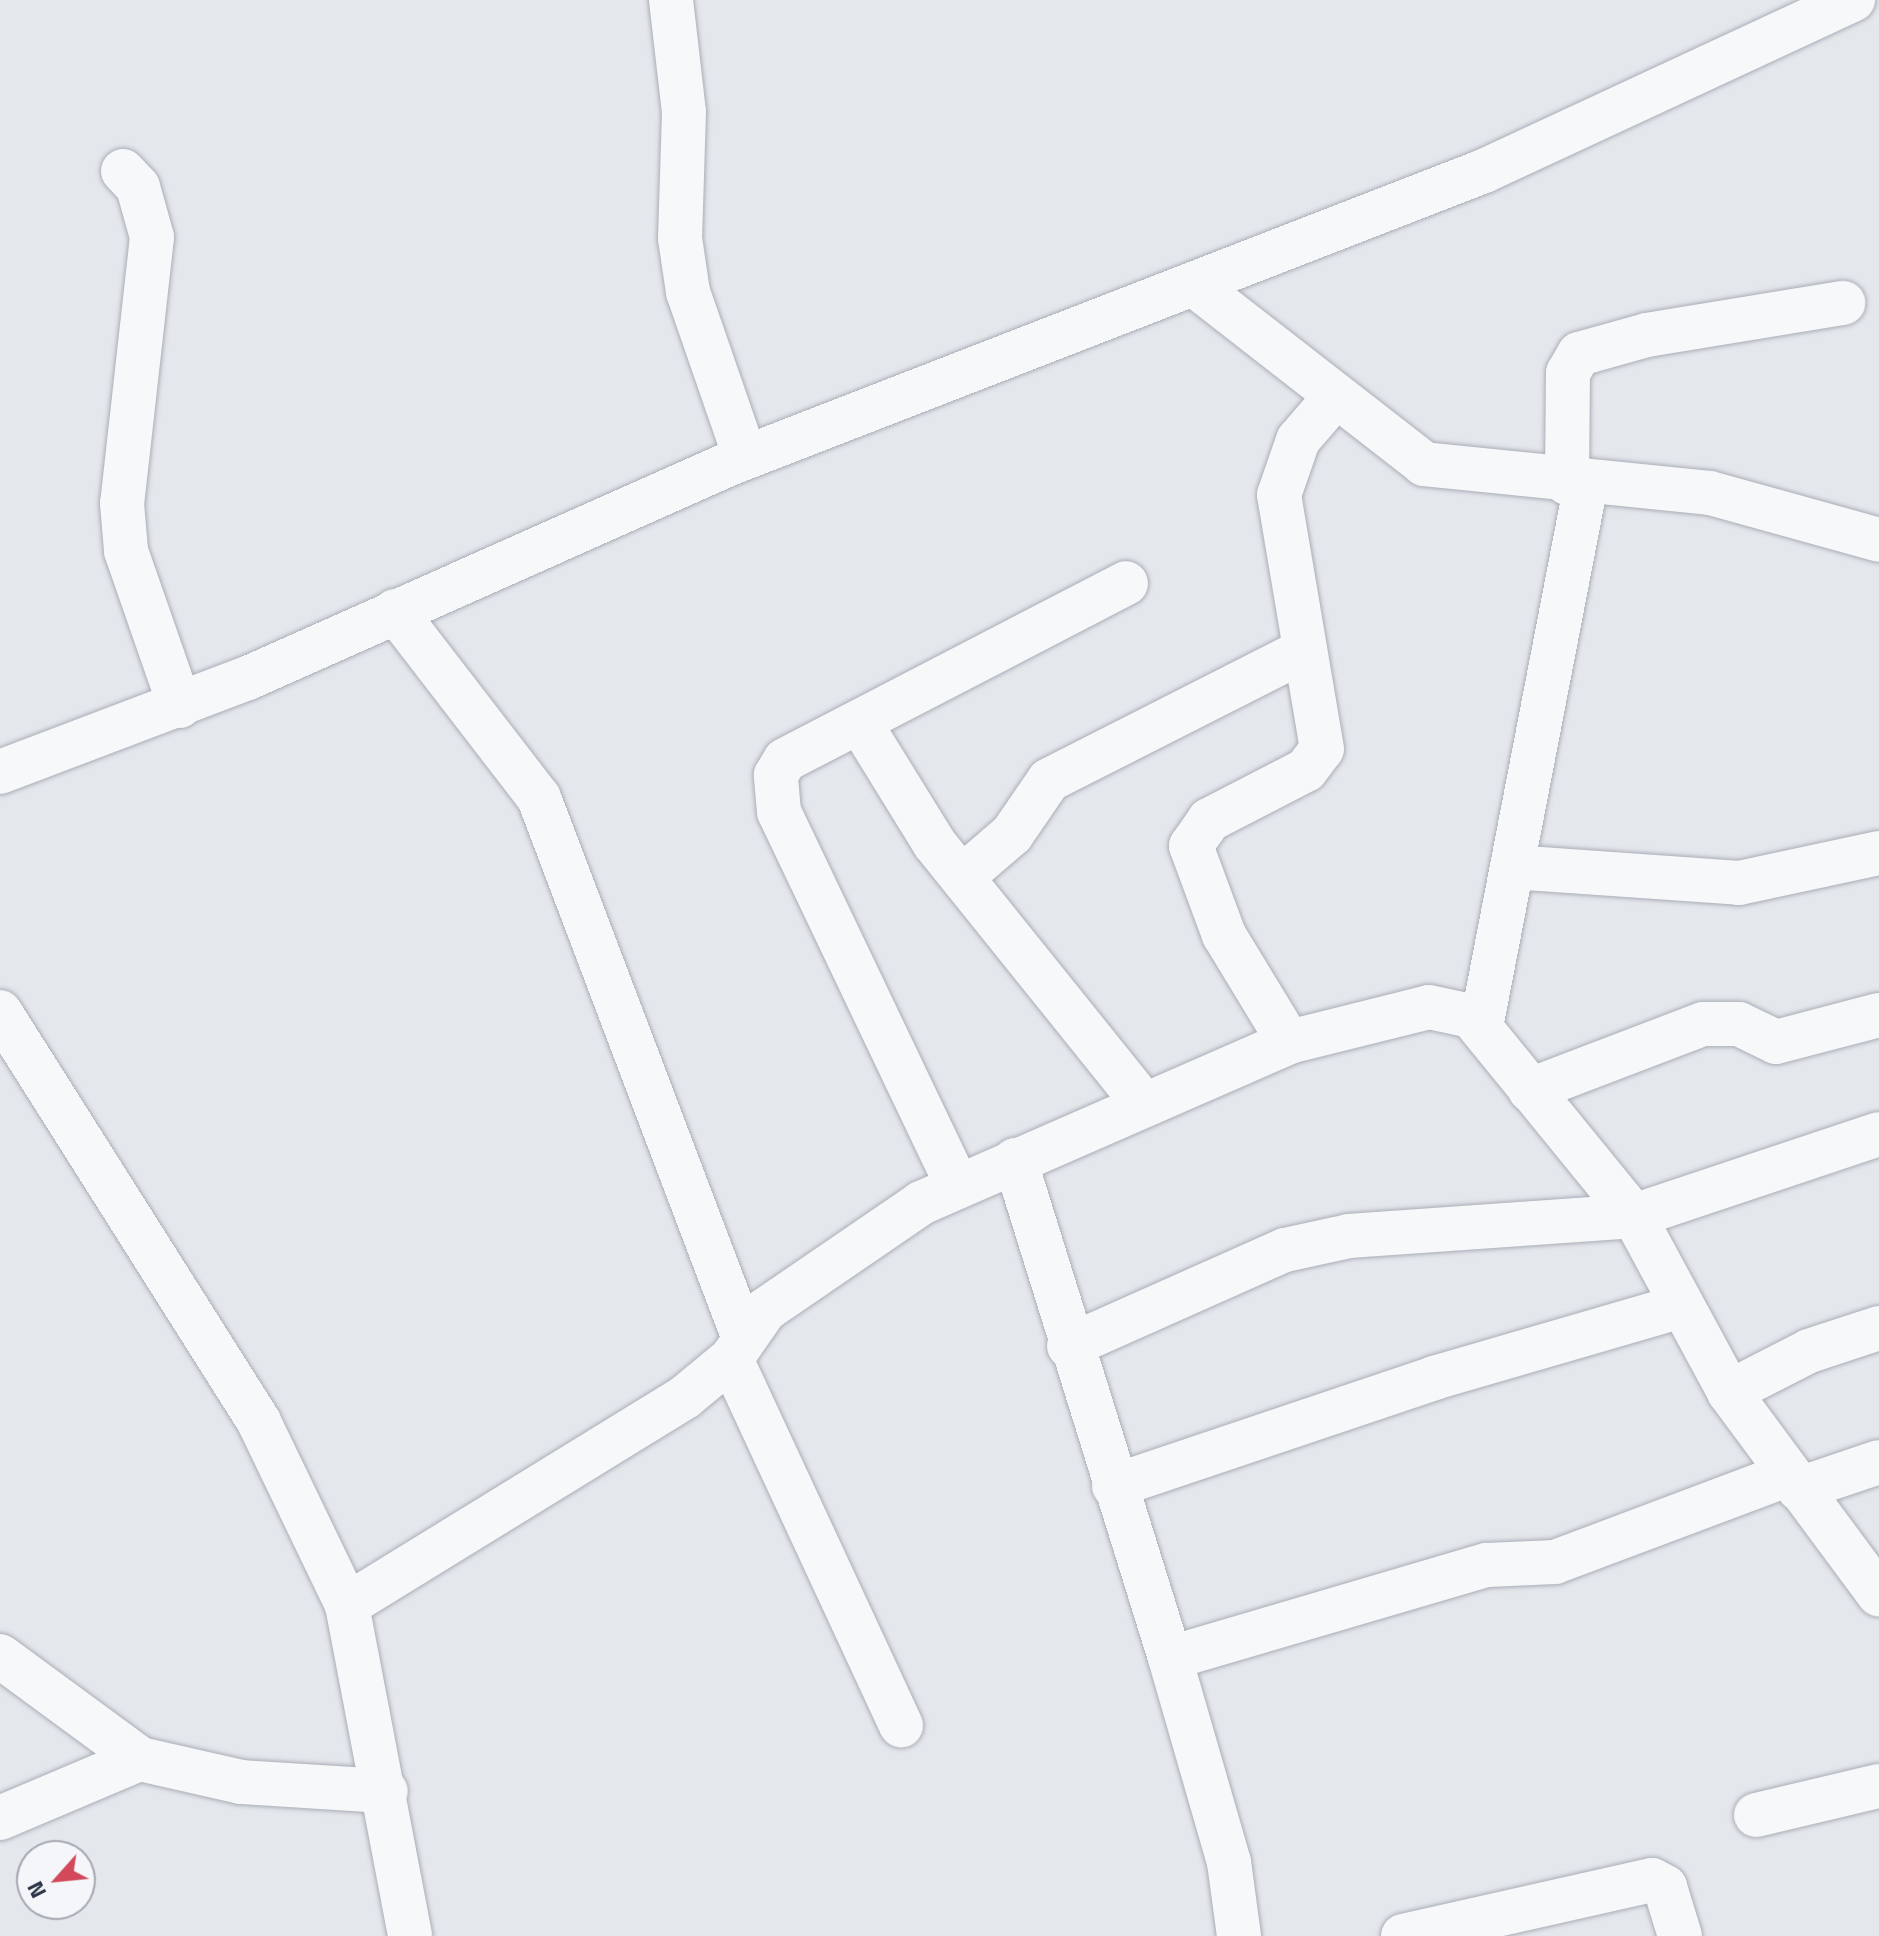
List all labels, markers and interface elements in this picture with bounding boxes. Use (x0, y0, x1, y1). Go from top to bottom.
north arrow (16, 1840, 96, 1920)
text: N (18, 1875, 55, 1904)

